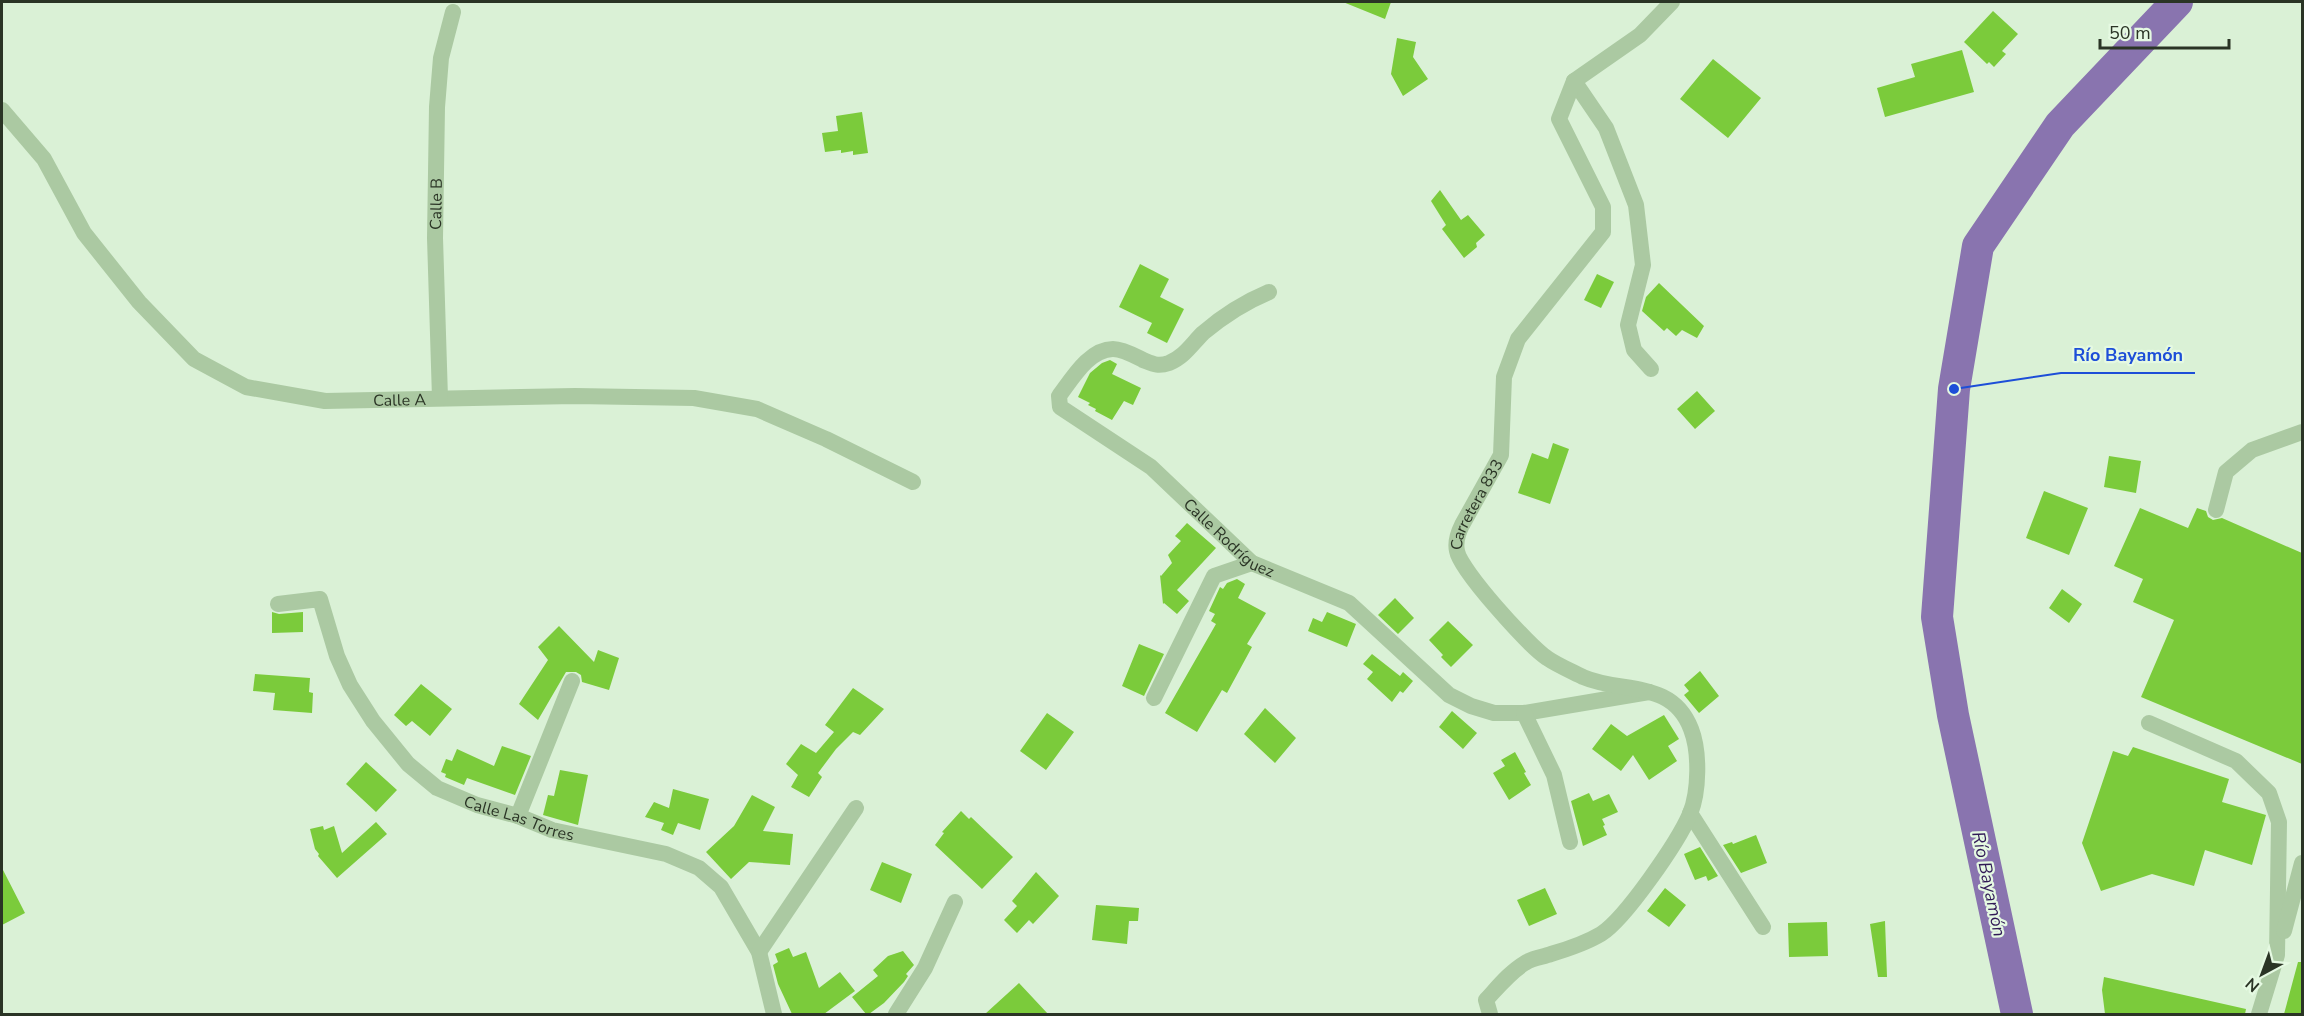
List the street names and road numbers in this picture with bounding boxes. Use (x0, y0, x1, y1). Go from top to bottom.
street label: Calle B (425, 178, 448, 230)
street label: Calle A (373, 389, 427, 412)
street label: Carretera 833 (1446, 455, 1509, 550)
street label: Calle Rodríguez (1178, 494, 1277, 583)
street label: Calle Las Torres (460, 791, 576, 846)

